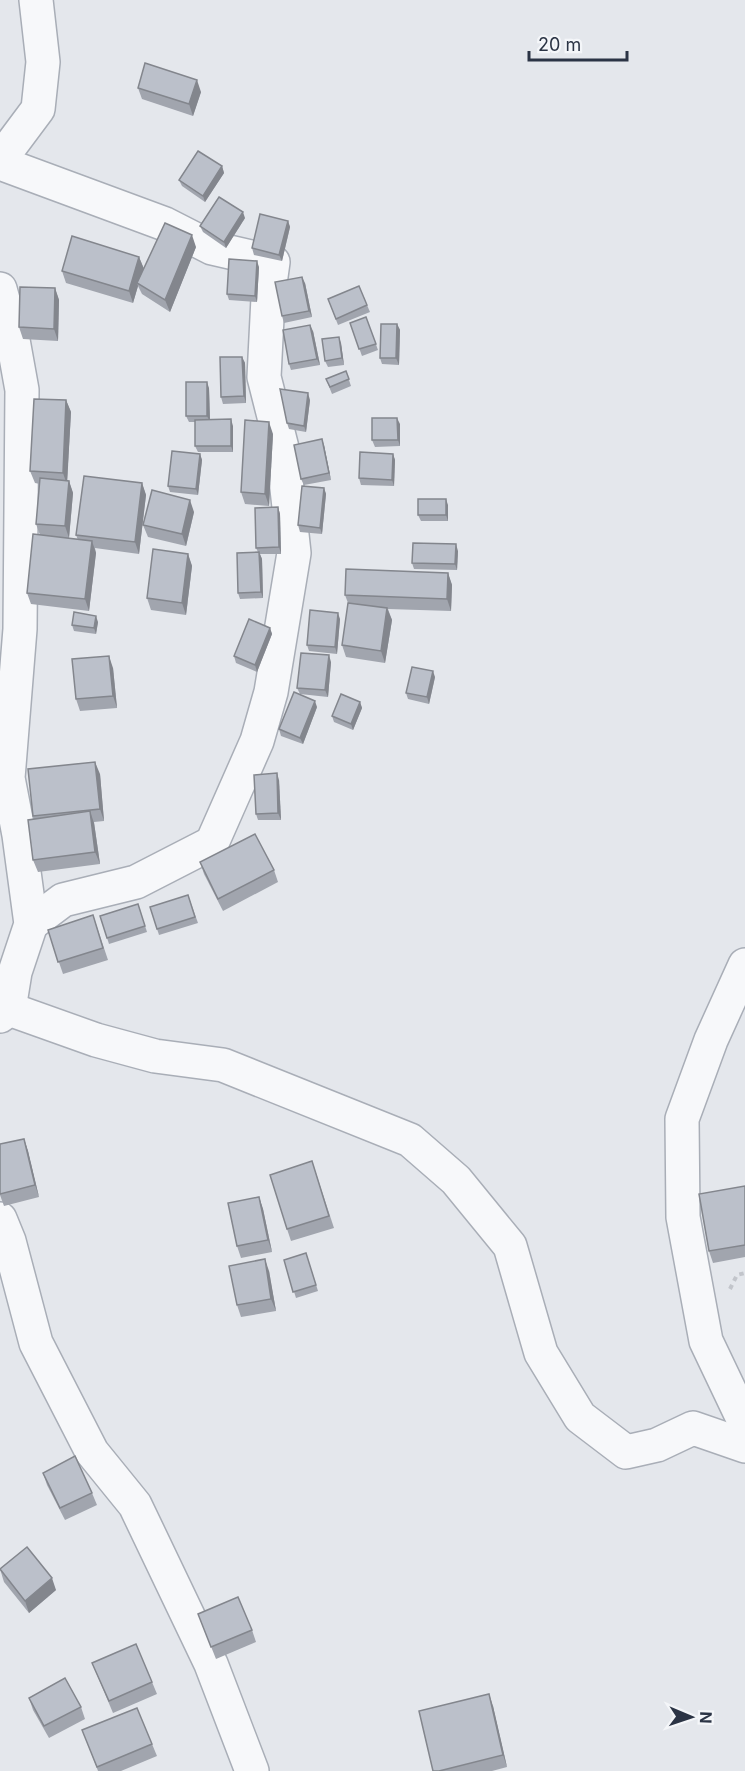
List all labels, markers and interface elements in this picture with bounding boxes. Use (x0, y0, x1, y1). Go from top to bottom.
scale bar (529, 24, 626, 62)
text: 20 m (538, 34, 581, 55)
north arrow (661, 1687, 721, 1747)
text: N (696, 1711, 716, 1724)

